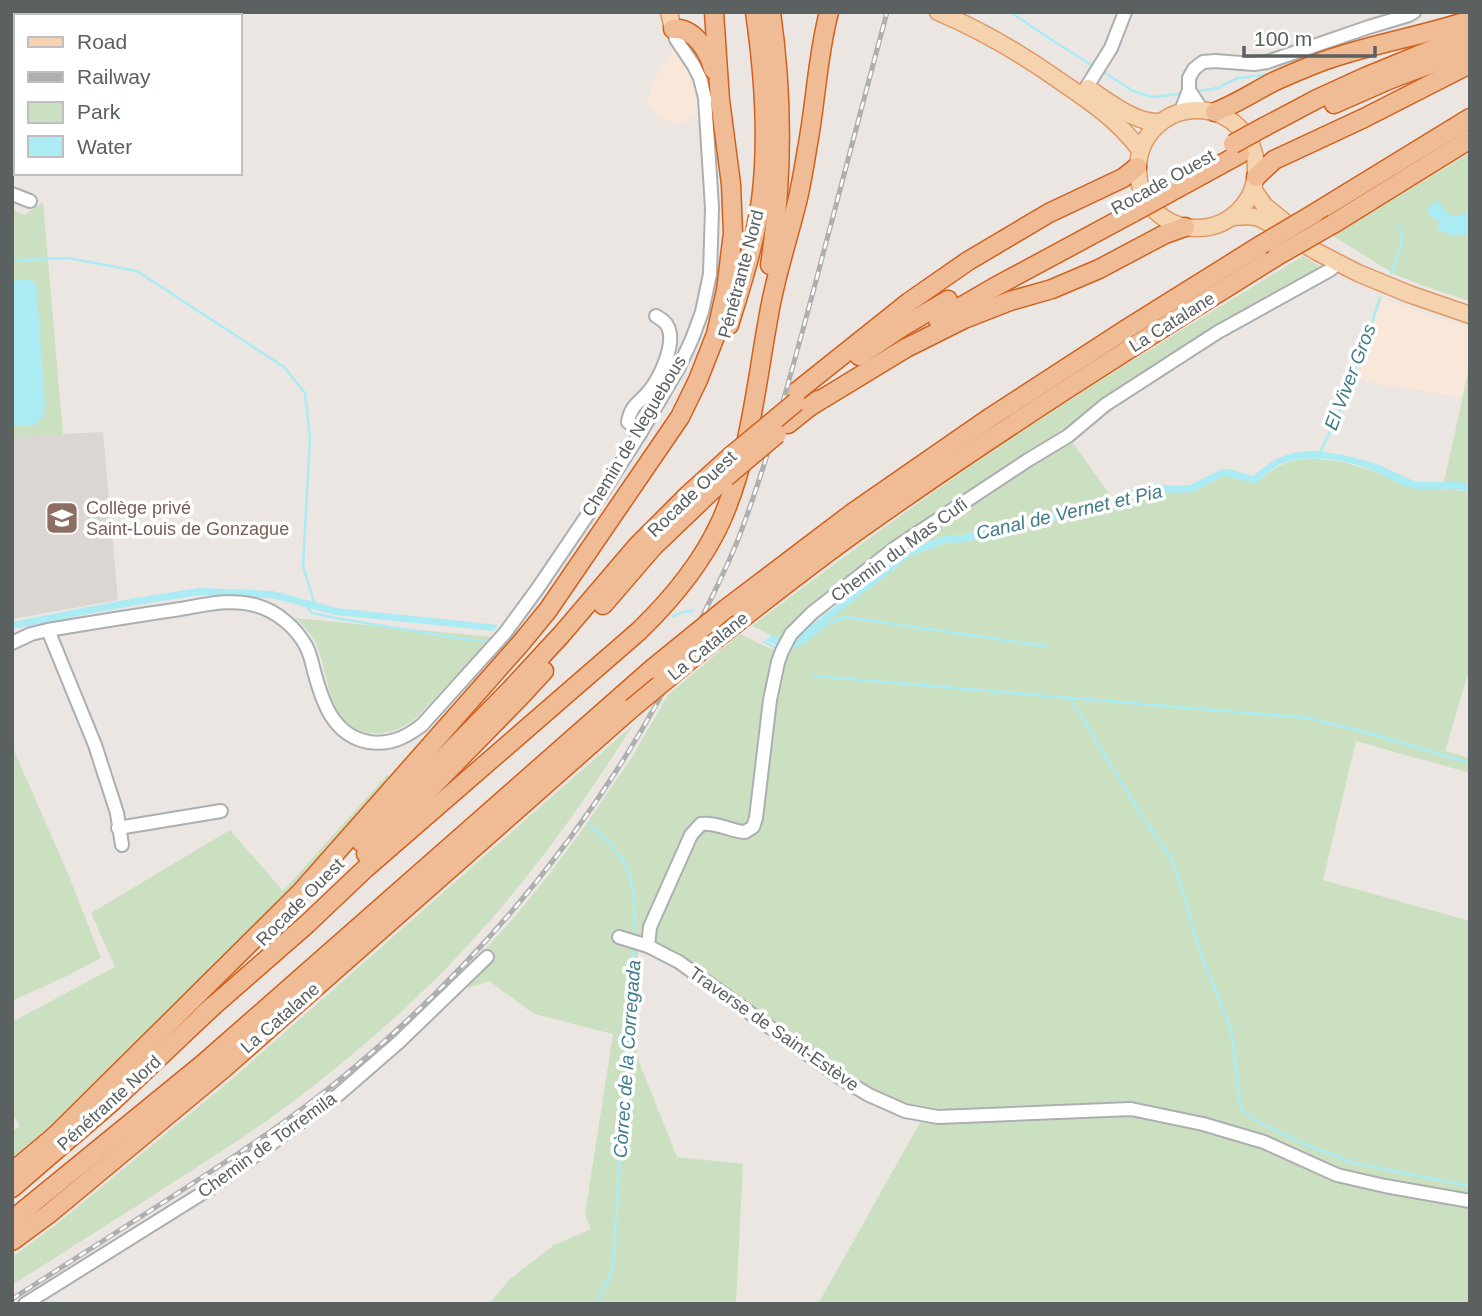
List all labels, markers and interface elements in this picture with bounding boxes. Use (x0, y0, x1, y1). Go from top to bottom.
legend (14, 14, 242, 175)
scale bar (1244, 14, 1375, 58)
text: 100 m (1254, 27, 1312, 50)
text: Road (77, 30, 127, 53)
text: Railway (77, 65, 151, 88)
text: Park (77, 100, 121, 123)
text: Water (77, 135, 132, 158)
street label: Rocade Ouest (1108, 145, 1218, 219)
street label: Pénétrante Nord (714, 208, 768, 340)
street label: La Catalane (1126, 288, 1218, 356)
water label: El Viver Gros (1320, 321, 1380, 433)
street label: Chemin de Neguebous (578, 352, 690, 520)
street label: Rocade Ouest (644, 447, 740, 541)
water label: Canal de Vernet et Pia (974, 480, 1164, 544)
street label: Chemin du Mas Cufi (827, 494, 971, 606)
place label: Collège privé Saint-Louis de Gonzague (86, 498, 289, 539)
school or university icon: Collège privé Saint-Louis de Gonzague (43, 499, 81, 537)
street label: La Catalane (664, 608, 752, 684)
street label: Rocade Ouest (252, 854, 348, 950)
water label: Còrrec de la Corregada (610, 959, 644, 1159)
street label: Traverse de Saint-Estève (685, 963, 863, 1095)
street label: La Catalane (237, 979, 323, 1057)
street label: Pénétrante Nord (53, 1051, 165, 1155)
street label: Chemin de Torremila (194, 1088, 341, 1202)

